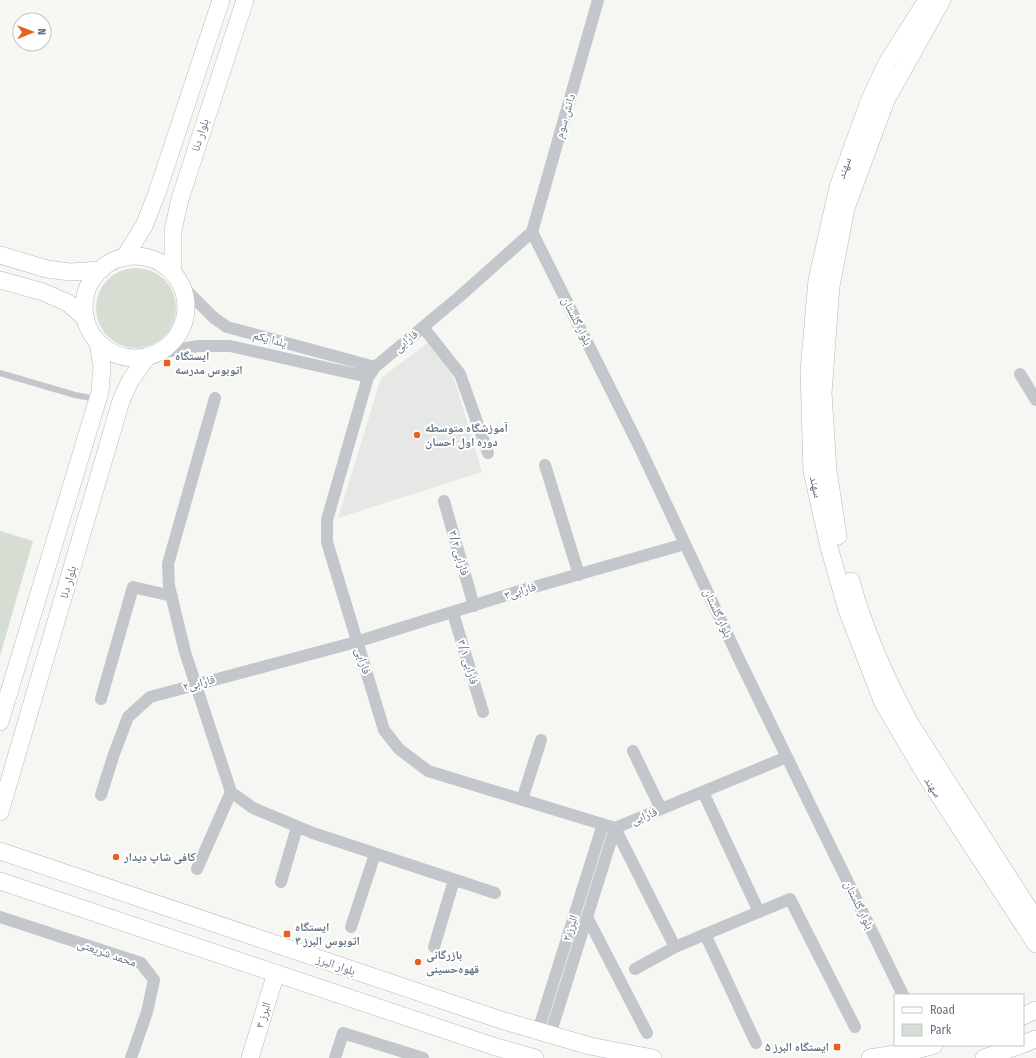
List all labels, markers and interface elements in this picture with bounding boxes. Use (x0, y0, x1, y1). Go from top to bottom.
north arrow (12, 12, 52, 52)
text: N (35, 28, 48, 35)
street label: دانش سوم (552, 92, 579, 140)
street label: بلوار دنا (188, 117, 212, 153)
street label: سهند (834, 155, 854, 181)
street label: بلوار گلستان (559, 294, 595, 348)
street label: فارابی (391, 327, 421, 355)
street label: یلدا یکم (251, 328, 289, 351)
place label: ایستگاه اتوبوس مدرسه (175, 349, 243, 378)
marker: ایستگاه اتوبوس مدرسه (162, 358, 172, 368)
place label: آموزشگاه متوسطه دوره اول احسان (425, 421, 508, 450)
marker: آموزشگاه متوسطه دوره اول احسان (412, 430, 422, 440)
street label: سهند (807, 475, 825, 499)
street label: فارابی ۳/۲ (446, 529, 472, 577)
street label: بلوار دنا (57, 564, 80, 600)
street label: فارابی۳ (502, 580, 538, 603)
street label: بلوار گلستان (700, 586, 735, 640)
street label: فارابی ۳/۱ (454, 638, 481, 686)
street label: فارابی (352, 646, 374, 676)
street label: فارابی۲ (181, 672, 217, 694)
street label: سهند (921, 774, 945, 800)
street label: فارابی (629, 804, 659, 828)
place label: کافی شاپ دیدار (123, 850, 196, 865)
marker: کافی شاپ دیدار (111, 852, 121, 862)
street label: بلوار گلستان (841, 878, 877, 932)
street label: البرز ۲ (559, 913, 581, 943)
place label: ایستگاه اتوبوس البرز ۳ (295, 920, 360, 949)
marker: ایستگاه اتوبوس البرز ۳ (282, 929, 292, 939)
street label: محمد شریعتی (76, 936, 138, 970)
place label: بازرگانی قهوه‌حسینی (426, 948, 479, 977)
street label: بلوار البرز (313, 951, 357, 979)
marker: بازرگانی قهوه‌حسینی (413, 957, 423, 967)
legend (894, 994, 1024, 1046)
street label: البرز ۳ (252, 1000, 274, 1030)
text: Road (930, 1003, 955, 1017)
text: Park (930, 1023, 952, 1037)
place label: ایستگاه البرز ۵ (765, 1040, 829, 1054)
marker: ایستگاه البرز ۵ (832, 1042, 842, 1052)

